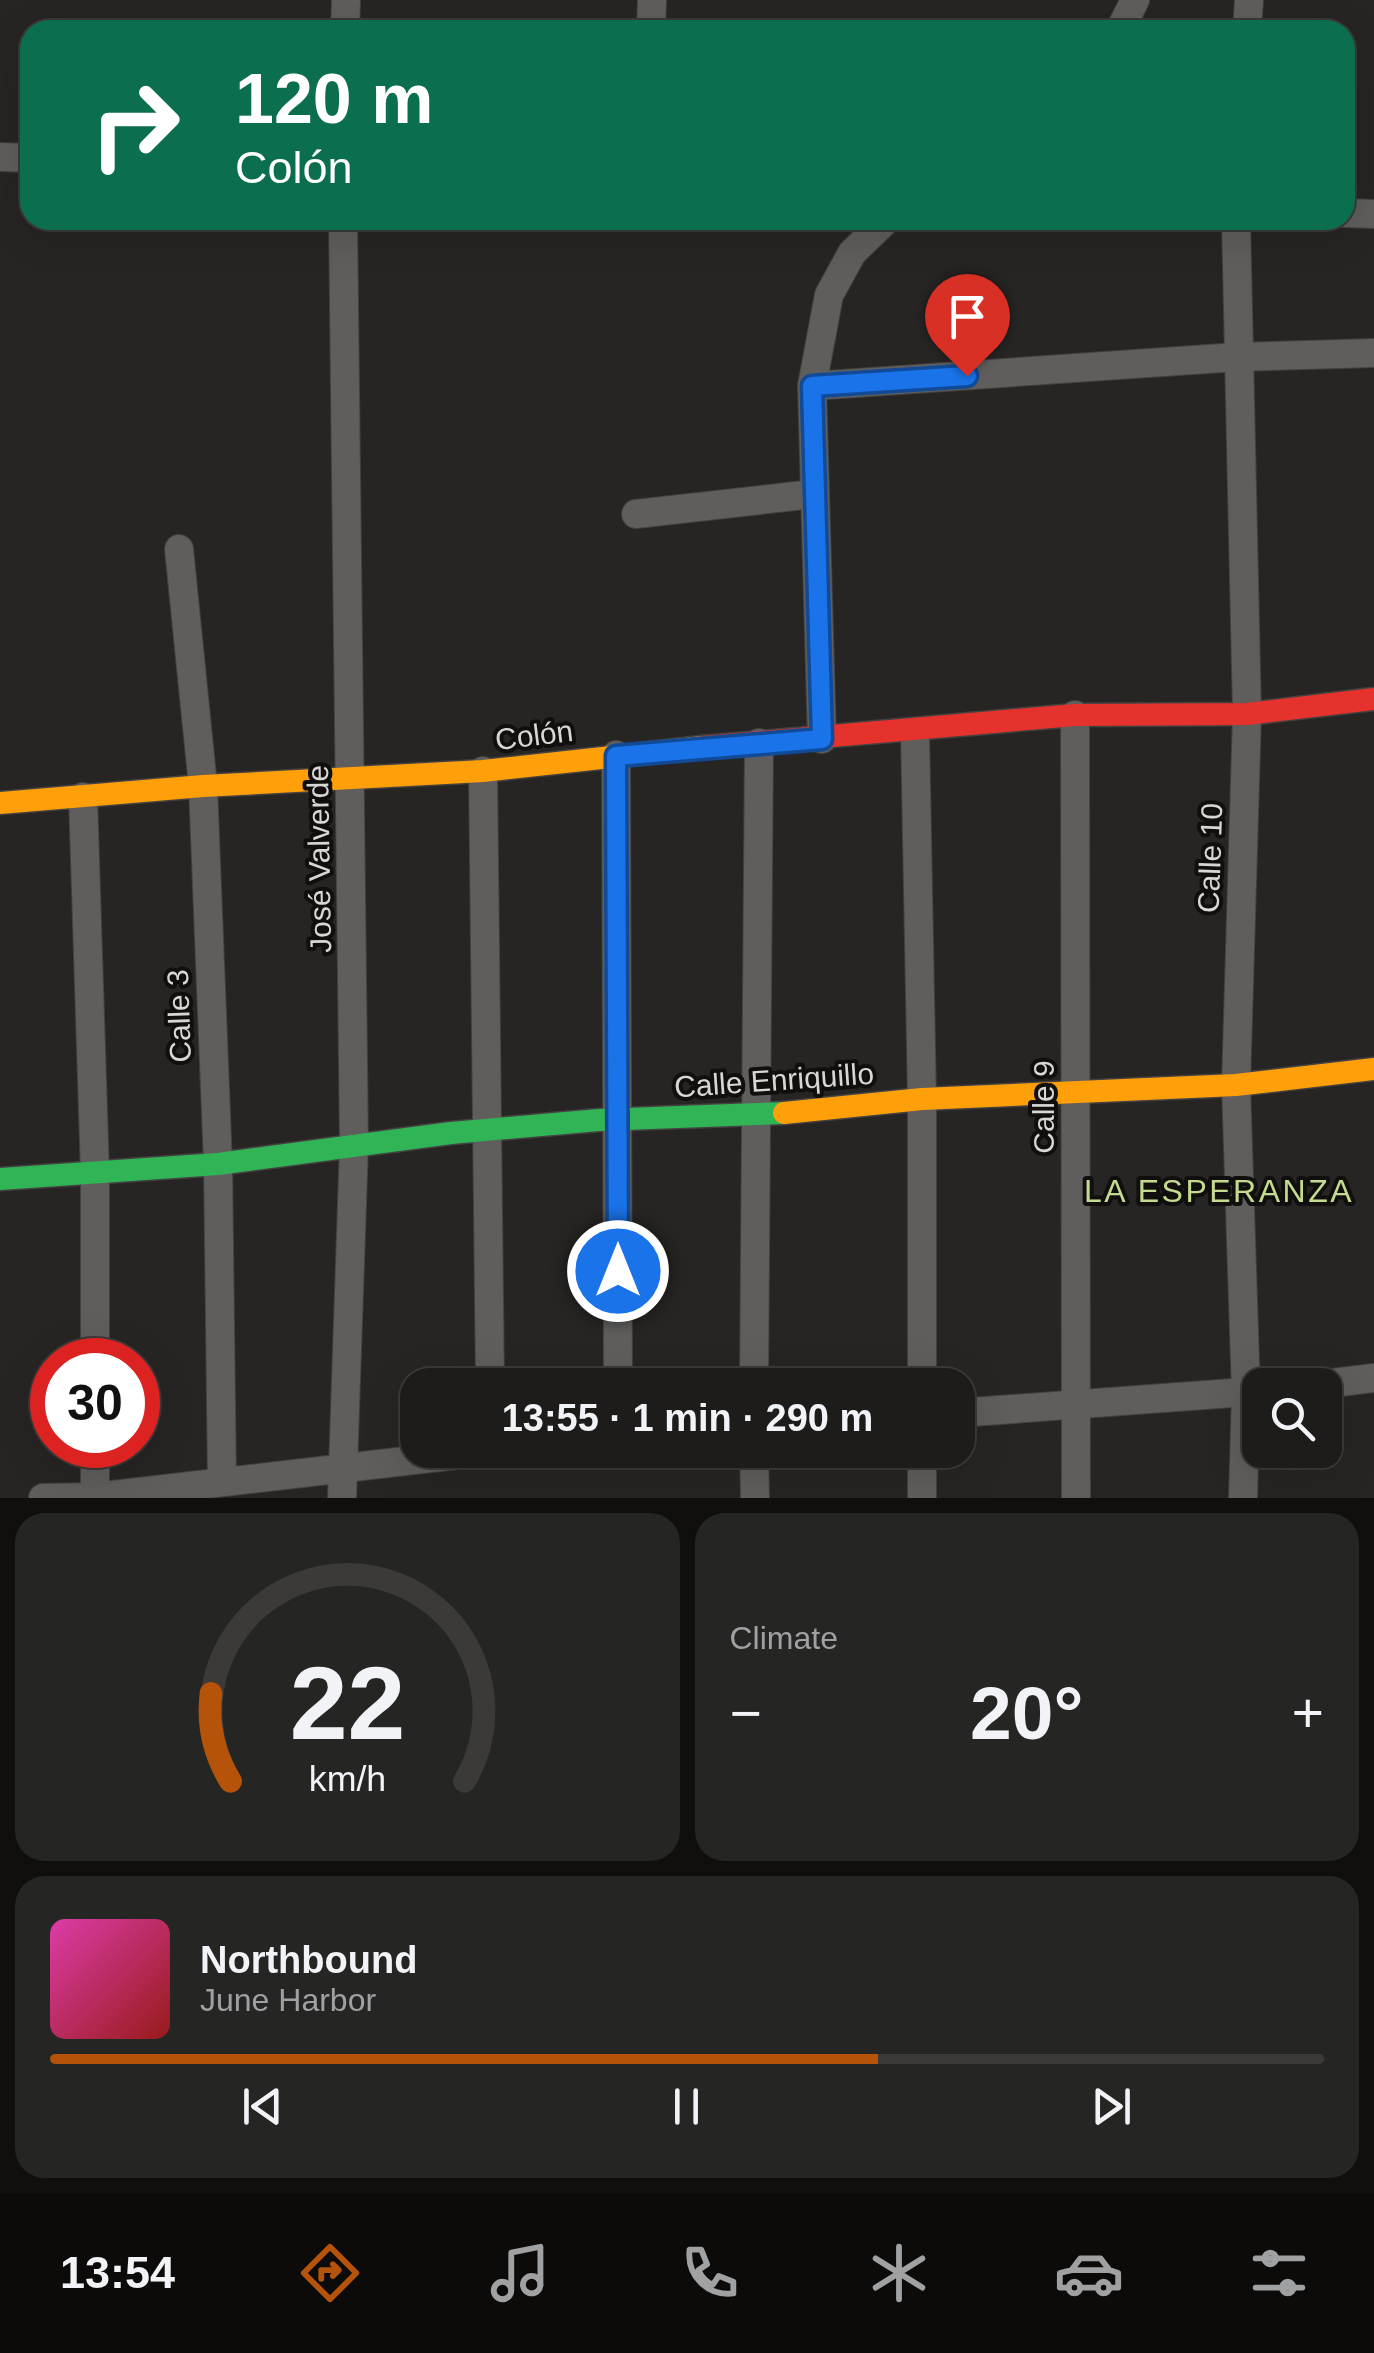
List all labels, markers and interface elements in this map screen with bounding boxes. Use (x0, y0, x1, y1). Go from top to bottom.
icon: right (70, 60, 200, 190)
text: 120 m (235, 60, 433, 138)
text: Colón (235, 142, 353, 193)
pin (925, 274, 1010, 377)
icon: arrive (940, 289, 995, 344)
street label: Colón (493, 714, 575, 756)
street label: José Valverde (301, 765, 337, 953)
street label: Calle 10 (1192, 802, 1228, 914)
street label: Calle 3 (161, 969, 197, 1063)
street label: Calle Enriquillo (673, 1057, 875, 1103)
street label: Calle 9 (1027, 1060, 1060, 1154)
district label: LA ESPERANZA (1084, 1173, 1354, 1209)
position arrow (566, 1219, 670, 1323)
speed limit sign: 30 (30, 1338, 160, 1468)
map controls (1242, 1368, 1342, 1468)
button: search (1242, 1368, 1342, 1468)
text: 13:55 · 1 min · 290 m (502, 1397, 873, 1439)
text: Climate (730, 1620, 838, 1656)
text: 22 (289, 1645, 405, 1761)
text: 20° (970, 1671, 1083, 1755)
text: − (730, 1682, 762, 1744)
text: + (1292, 1682, 1324, 1744)
text: km/h (309, 1759, 386, 1799)
text: Northbound (200, 1939, 417, 1981)
text: June Harbor (200, 1982, 376, 2018)
icon: previous (235, 2079, 290, 2134)
icon: pause (659, 2079, 714, 2134)
icon: next (1084, 2079, 1139, 2134)
icon: directions (295, 2238, 365, 2308)
icon: music (485, 2238, 555, 2308)
icon: phone (675, 2238, 745, 2308)
icon: climate (864, 2238, 934, 2308)
icon: car (1054, 2238, 1124, 2308)
icon: filters (1244, 2238, 1314, 2308)
text: 13:54 (60, 2247, 175, 2298)

